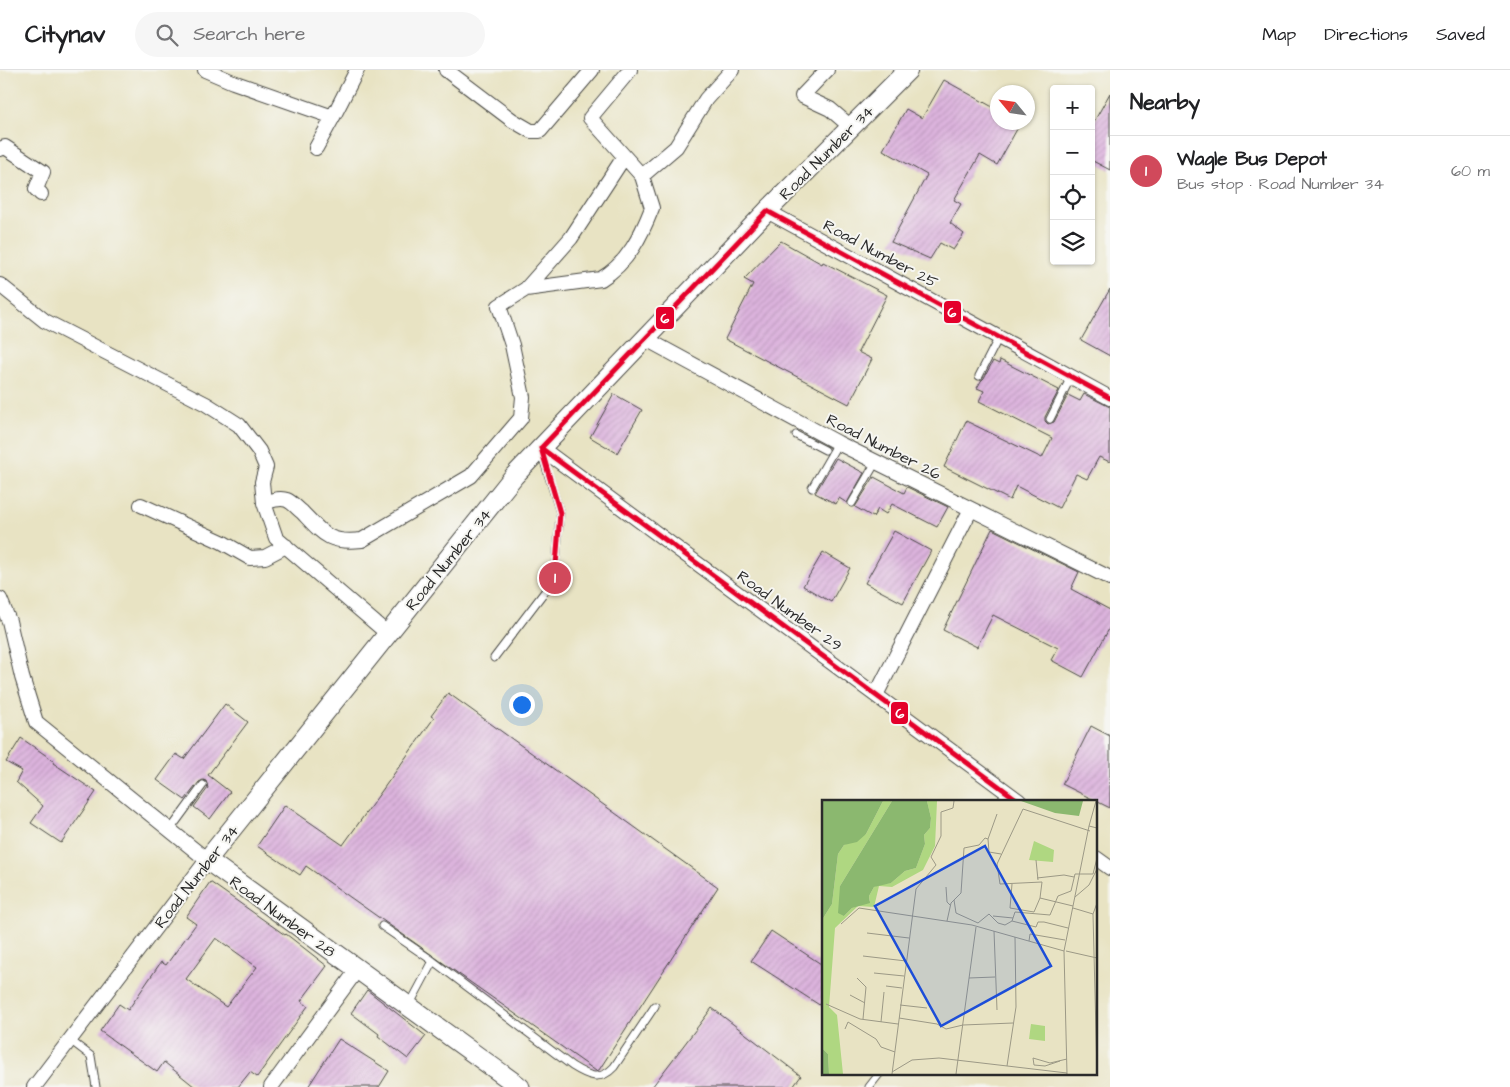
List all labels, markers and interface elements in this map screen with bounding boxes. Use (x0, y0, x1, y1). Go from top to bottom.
search box (135, 12, 485, 57)
text: Citynav (25, 18, 105, 52)
icon: search (153, 21, 181, 49)
text: Search here (193, 21, 305, 48)
text: Map (1262, 22, 1296, 47)
text: Directions (1324, 22, 1408, 47)
text: Saved (1436, 22, 1485, 47)
north arrow (990, 85, 1035, 130)
map controls (1050, 85, 1095, 265)
button: + (1050, 85, 1095, 130)
text: Nearby (1130, 88, 1200, 117)
street label: Road Number 34 (774, 100, 879, 205)
button: − (1050, 130, 1095, 175)
text: Wagle Bus Depot (1177, 146, 1327, 173)
text: 1 (1145, 160, 1147, 182)
text: 60 m (1451, 160, 1490, 182)
text: Bus stop · Road Number 34 (1177, 173, 1384, 195)
button: locate (1050, 175, 1095, 220)
street label: Road Number 25 (819, 214, 942, 294)
button: layers (1050, 220, 1095, 265)
line badge: 6 (943, 300, 962, 324)
text: 6 (948, 303, 957, 323)
line badge: 6 (655, 306, 675, 330)
text: 6 (661, 309, 670, 329)
street label: Road Number 26 (822, 409, 945, 485)
street label: Road Number 34 (401, 504, 497, 615)
pin: 1 (539, 559, 571, 597)
street label: Road Number 29 (732, 565, 846, 656)
your location (509, 692, 535, 718)
line badge: 6 (890, 701, 909, 725)
text: 6 (896, 704, 905, 724)
inset map (822, 800, 1098, 1074)
street label: Road Number 34 (149, 820, 244, 933)
street label: Road Number 28 (225, 871, 340, 963)

